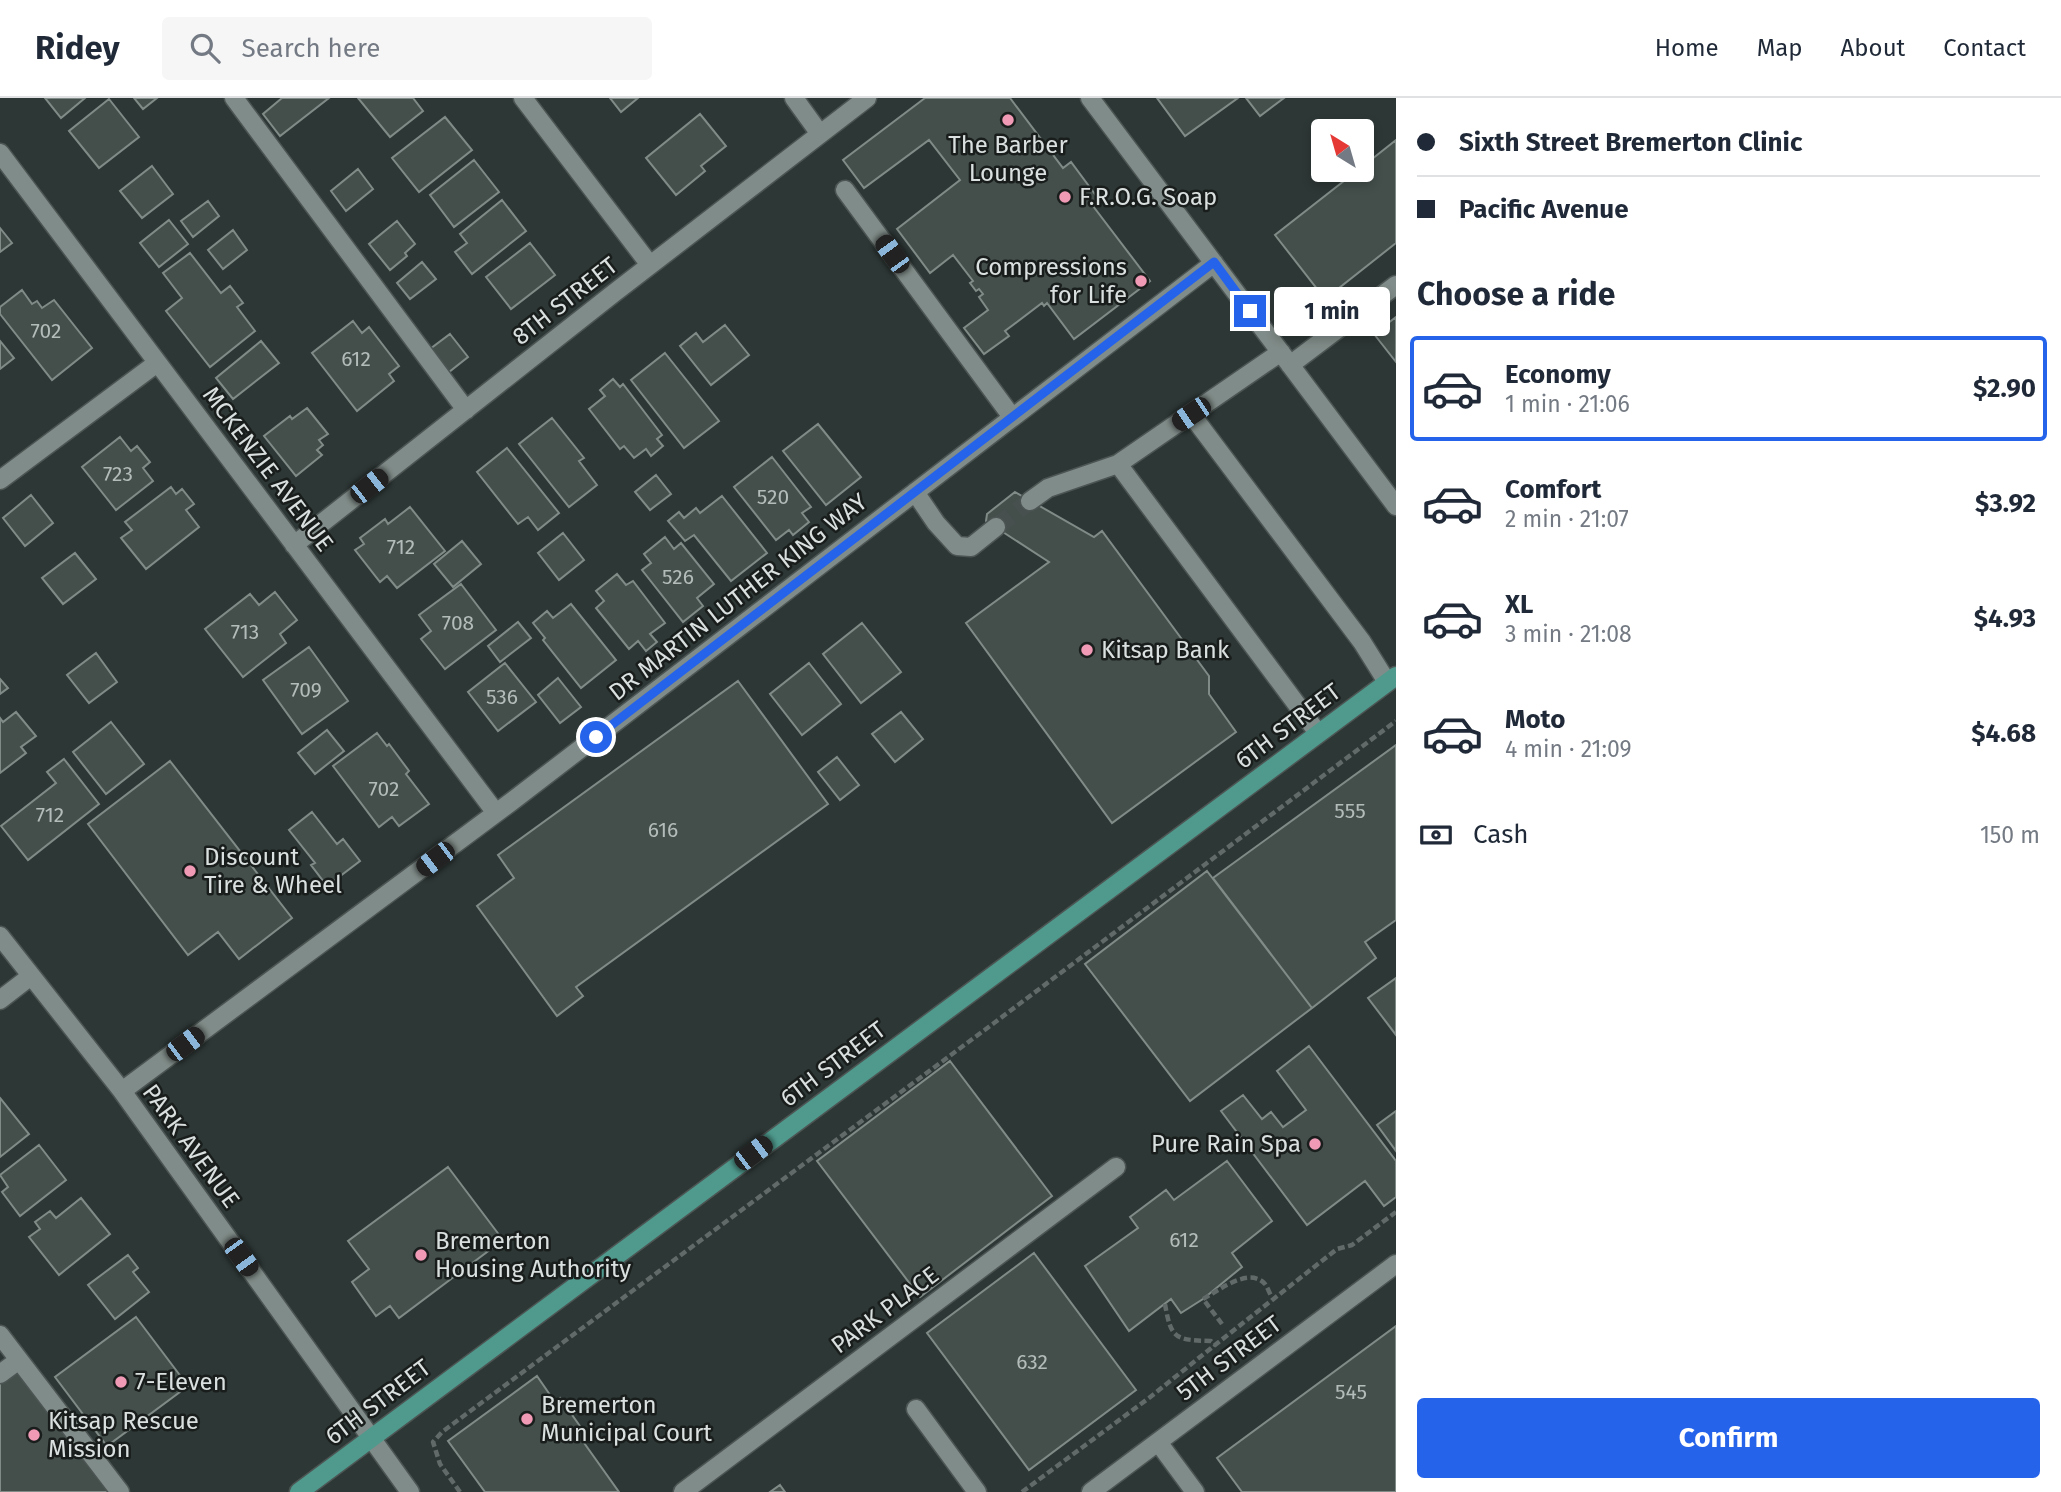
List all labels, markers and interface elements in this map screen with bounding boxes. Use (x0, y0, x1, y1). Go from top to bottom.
search box (162, 17, 652, 80)
text: Ridey (35, 28, 120, 68)
icon: search (186, 29, 224, 67)
text: Search here (242, 33, 380, 64)
text: Home (1655, 34, 1719, 62)
text: Map (1757, 34, 1803, 62)
text: About (1841, 34, 1905, 62)
text: Contact (1943, 34, 2026, 62)
marker: The Barber Lounge (1000, 112, 1016, 128)
north arrow (1311, 119, 1374, 182)
map controls (1311, 119, 1374, 182)
text: Sixth Street Bremerton Clinic (1459, 127, 1802, 158)
place label: The Barber Lounge (948, 131, 1068, 187)
place label: F.R.O.G. Soap (1079, 183, 1217, 211)
marker: F.R.O.G. Soap (1057, 189, 1073, 205)
text: Pacific Avenue (1459, 194, 1629, 225)
car (872, 231, 913, 277)
street label: 8TH STREET (507, 251, 623, 351)
place label: Compressions for Life (975, 253, 1127, 309)
marker: Compressions for Life (1133, 273, 1149, 289)
text: Choose a ride (1417, 275, 1615, 313)
callout: 1 min (1274, 286, 1390, 336)
route end (1234, 295, 1266, 327)
text: 1 min (1304, 297, 1360, 325)
house number: 702 (31, 318, 61, 344)
house number: 612 (341, 346, 371, 372)
icon: car (1421, 357, 1484, 420)
text: Economy (1505, 359, 1611, 390)
text: $2.90 (1973, 373, 2036, 404)
street label: MCKENZIE AVENUE (197, 381, 339, 557)
text: 1 min · 21:06 (1505, 390, 1630, 418)
car (1168, 394, 1215, 434)
house number: 723 (103, 461, 133, 487)
car (346, 465, 393, 507)
icon: car (1421, 472, 1484, 535)
text: Comfort (1505, 474, 1601, 505)
house number: 520 (757, 484, 789, 510)
street label: DR MARTIN LUTHER KING WAY (604, 487, 873, 706)
text: $3.92 (1975, 488, 2036, 519)
text: 2 min · 21:07 (1505, 505, 1629, 533)
house number: 712 (387, 534, 415, 560)
house number: 526 (662, 564, 694, 590)
icon: car (1421, 587, 1484, 650)
text: XL (1505, 589, 1533, 620)
text: $4.93 (1974, 603, 2036, 634)
house number: 708 (442, 610, 474, 636)
house number: 713 (231, 619, 259, 645)
text: 3 min · 21:08 (1505, 620, 1632, 648)
place label: Kitsap Bank (1101, 636, 1230, 664)
marker: Kitsap Bank (1079, 642, 1095, 658)
house number: 709 (290, 677, 322, 703)
street label: 6TH STREET (1230, 677, 1347, 775)
house number: 536 (486, 684, 518, 710)
icon: car (1421, 702, 1484, 765)
text: Moto (1505, 704, 1565, 735)
text: $4.68 (1971, 718, 2036, 749)
route start (580, 721, 612, 753)
text: 4 min · 21:09 (1505, 735, 1632, 763)
house number: 702 (369, 776, 399, 802)
house number: 555 (1334, 798, 1366, 824)
house number: 712 (36, 802, 64, 828)
icon: cash (1417, 816, 1455, 854)
house number: 616 (648, 817, 678, 843)
text: Cash (1473, 819, 1529, 850)
text: 150 m (1980, 821, 2040, 849)
car (412, 838, 459, 880)
place label: Discount Tire & Wheel (204, 843, 342, 899)
marker: Discount Tire & Wheel (182, 863, 198, 879)
street label: 6TH STREET (775, 1015, 892, 1113)
car (162, 1023, 209, 1065)
street label: PARK AVENUE (137, 1079, 245, 1213)
place label: Pure Rain Spa (1151, 1130, 1301, 1158)
car (730, 1132, 777, 1174)
marker: Pure Rain Spa (1307, 1136, 1323, 1152)
place label: Bremerton Housing Authority (435, 1227, 631, 1283)
house number: 612 (1169, 1227, 1199, 1253)
car (221, 1234, 262, 1280)
marker: Bremerton Housing Authority (413, 1247, 429, 1263)
street label: PARK PLACE (826, 1261, 944, 1359)
street label: 5TH STREET (1171, 1309, 1287, 1406)
house number: 632 (1016, 1349, 1048, 1375)
street label: 6TH STREET (320, 1353, 437, 1451)
place label: 7-Eleven (135, 1368, 227, 1396)
marker: 7-Eleven (113, 1374, 129, 1390)
house number: 545 (1335, 1379, 1367, 1405)
place label: Bremerton Municipal Court (541, 1391, 712, 1447)
button: Confirm (1417, 1398, 2040, 1478)
place label: Kitsap Rescue Mission (48, 1407, 199, 1463)
marker: Bremerton Municipal Court (519, 1411, 535, 1427)
marker: Kitsap Rescue Mission (26, 1427, 42, 1443)

